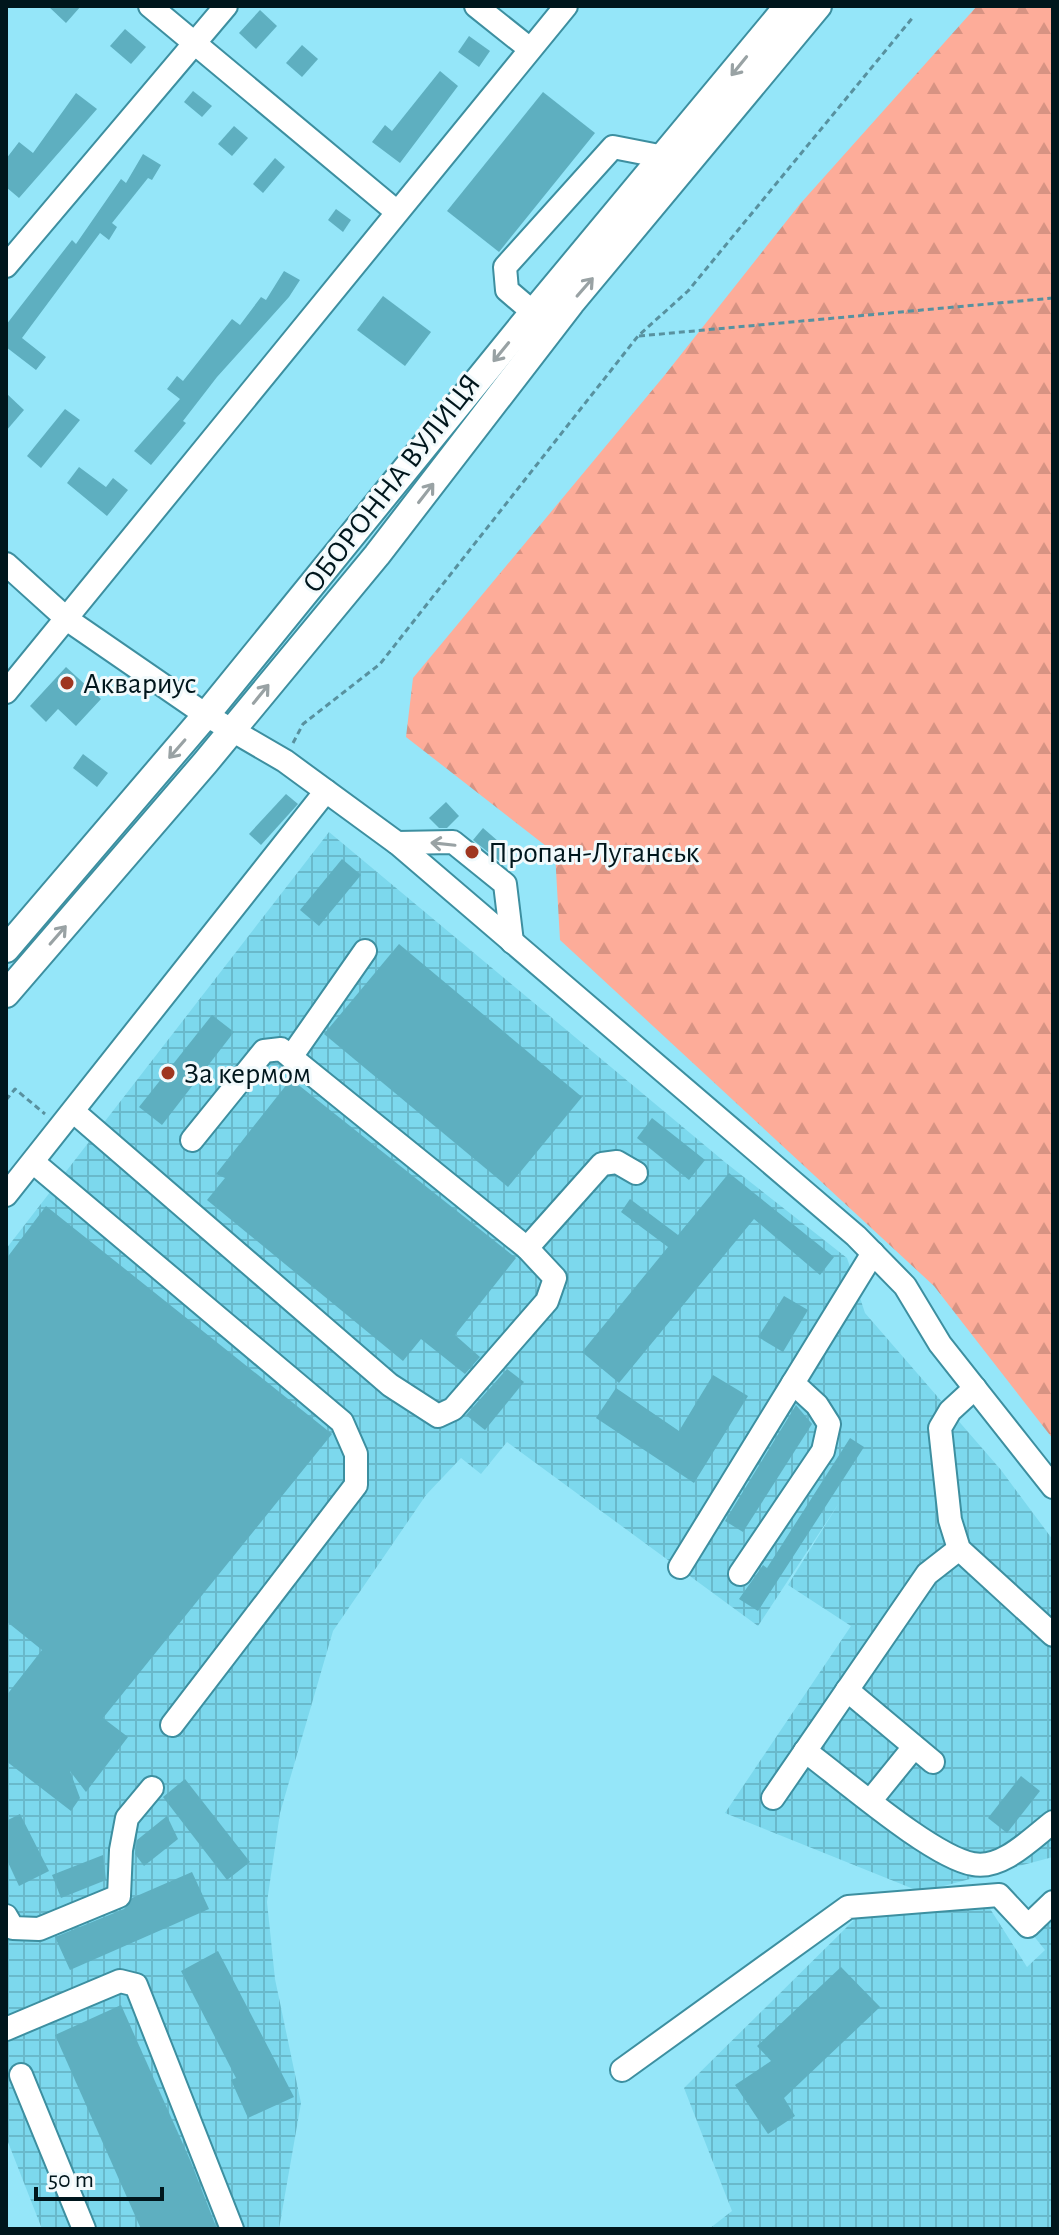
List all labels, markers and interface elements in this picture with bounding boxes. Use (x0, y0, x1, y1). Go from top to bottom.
one-way arrow (730, 56, 748, 77)
one-way arrow (576, 277, 594, 298)
one-way arrow (492, 341, 509, 362)
street label: ОБОРОННА ВУЛИЦЯ (297, 368, 486, 599)
one-way arrow (418, 483, 435, 504)
place label: Аквариус (83, 669, 197, 699)
marker: Аквариус (58, 674, 76, 692)
one-way arrow (252, 684, 270, 705)
one-way arrow (169, 739, 187, 759)
one-way arrow (431, 836, 457, 851)
place label: Пропан-Луганськ (488, 838, 699, 868)
marker: Пропан-Луганськ (463, 843, 481, 861)
one-way arrow (48, 926, 66, 946)
place label: За кермом (184, 1059, 311, 1089)
marker: За кермом (159, 1064, 177, 1082)
scale bar (36, 2151, 162, 2201)
text: 50 m (48, 2168, 94, 2192)

